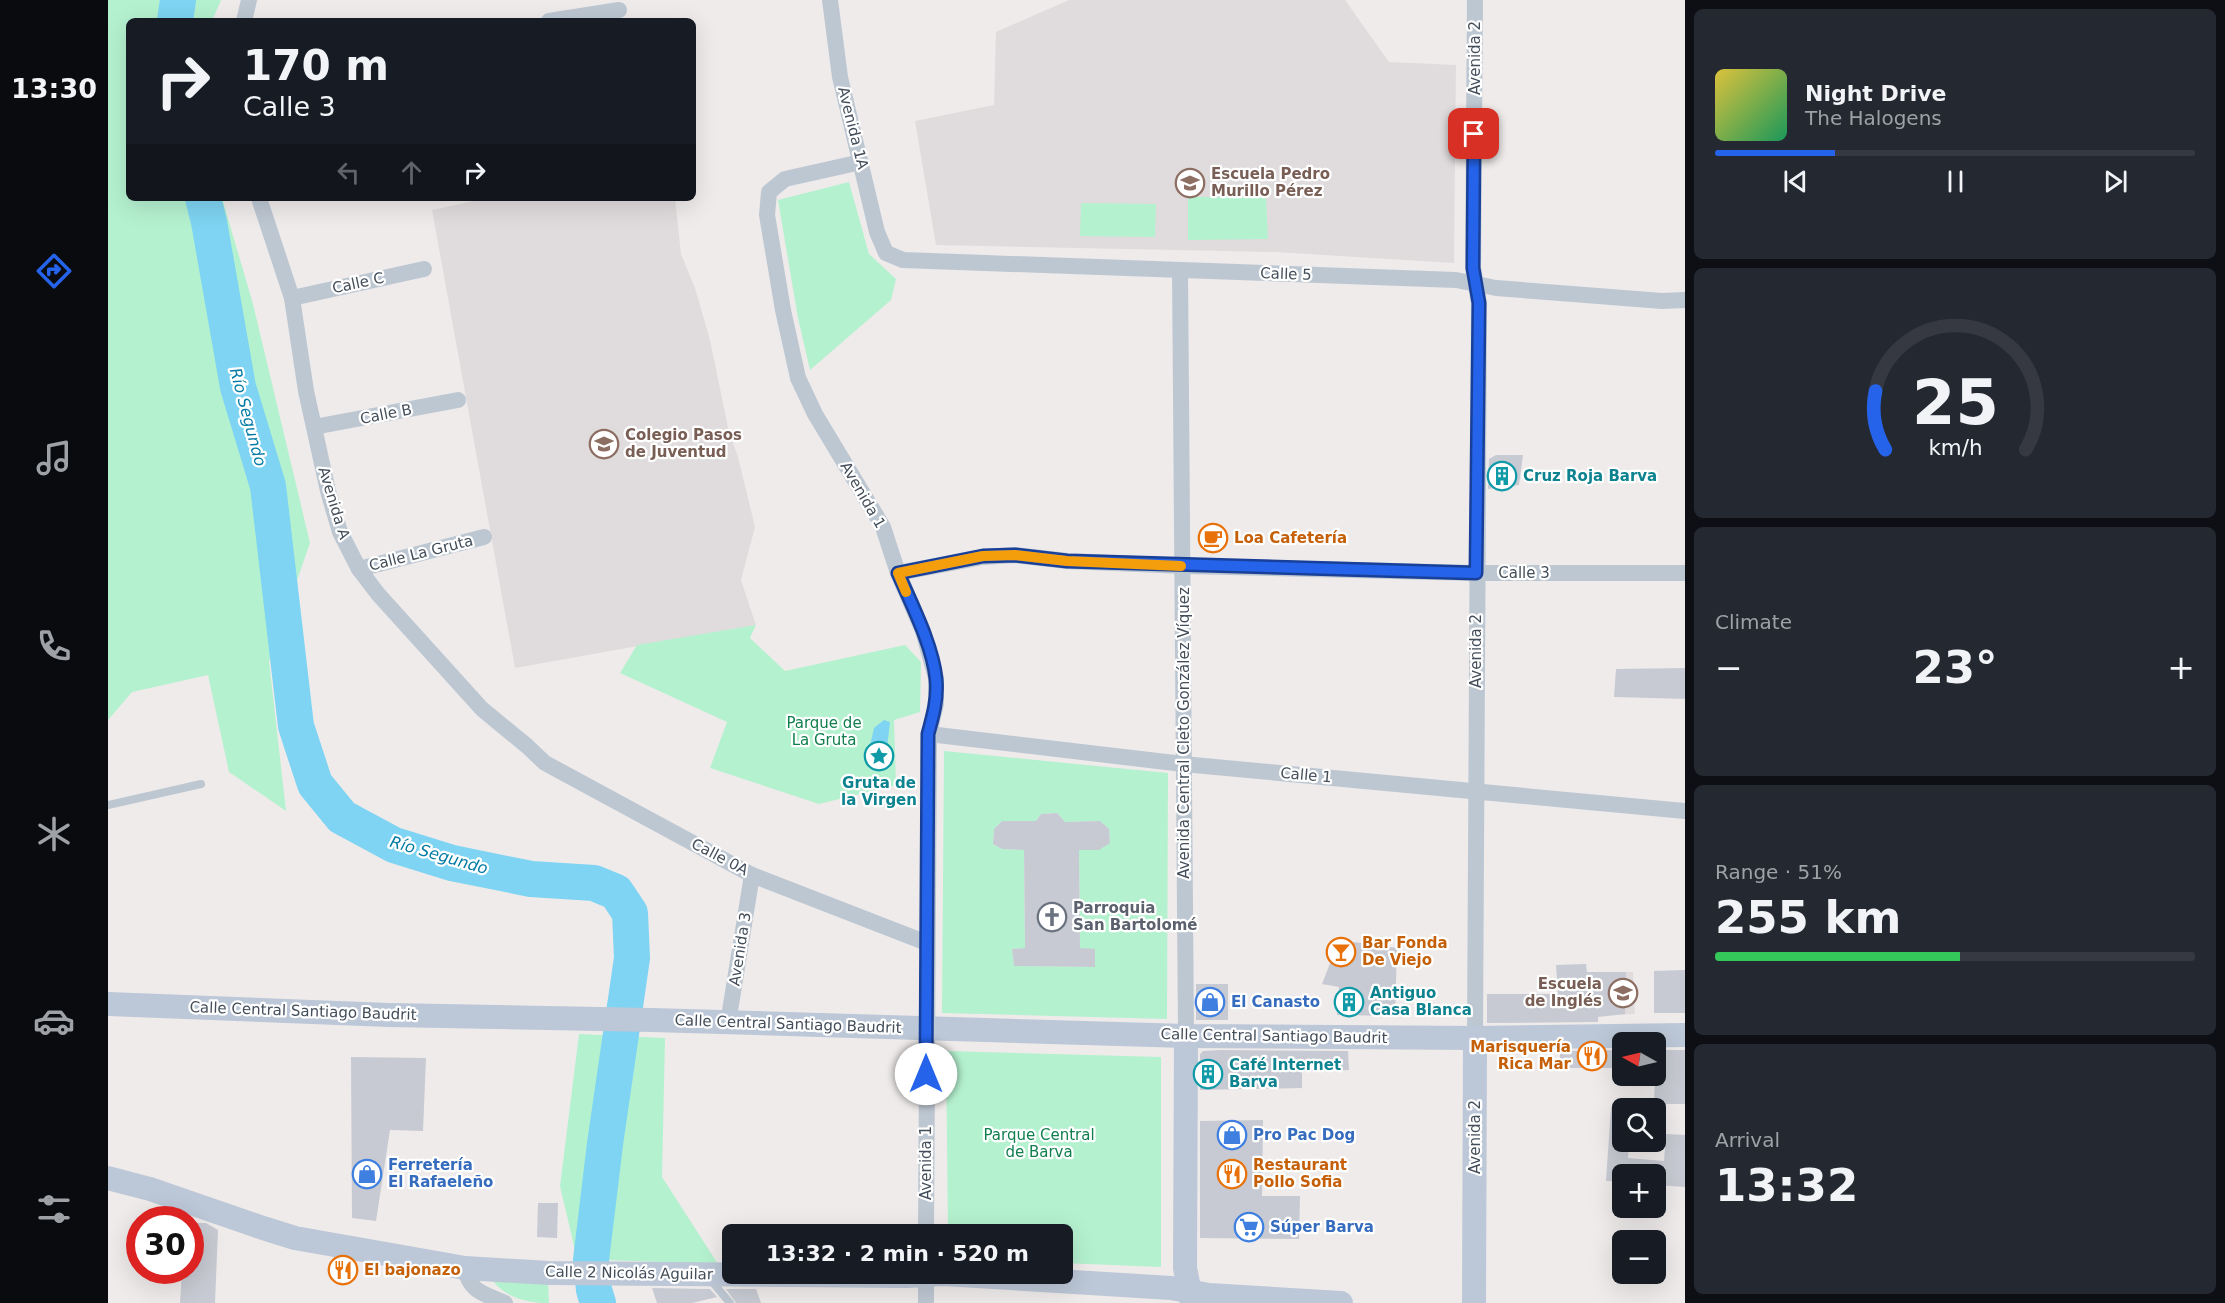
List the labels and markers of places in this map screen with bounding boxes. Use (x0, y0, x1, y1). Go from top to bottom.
pin (1448, 108, 1499, 159)
place label: Escuela Pedro Murillo Pérez (1211, 165, 1330, 200)
school or university icon: Escuela Pedro Murillo Pérez (1174, 167, 1206, 199)
place label: Colegio Pasos de Juventud (625, 426, 742, 461)
school or university icon: Colegio Pasos de Juventud (588, 428, 620, 460)
building icon: Cruz Roja Barva (1486, 460, 1518, 492)
place label: Cruz Roja Barva (1523, 467, 1657, 485)
cafe icon: Loa Cafetería (1197, 522, 1229, 554)
place label: Loa Cafetería (1234, 529, 1347, 547)
place icon: Gruta de la Virgen (863, 740, 895, 772)
place label: Gruta de la Virgen (841, 774, 917, 809)
place label: Parroquia San Bartolomé (1073, 899, 1198, 934)
church icon: Parroquia San Bartolomé (1036, 901, 1068, 933)
place label: Bar Fonda De Viejo (1362, 934, 1448, 969)
bar icon: Bar Fonda De Viejo (1325, 936, 1357, 968)
place label: Escuela de Inglés (1525, 975, 1602, 1010)
school or university icon: Escuela de Inglés (1607, 977, 1639, 1009)
place label: Antiguo Casa Blanca (1370, 984, 1472, 1019)
shop icon: El Canasto (1194, 986, 1226, 1018)
building icon: Antiguo Casa Blanca (1333, 986, 1365, 1018)
place label: El Canasto (1231, 993, 1320, 1011)
place label: Marisquería Rica Mar (1470, 1038, 1572, 1073)
restaurant icon: Marisquería Rica Mar (1576, 1040, 1608, 1072)
place label: Café Internet Barva (1229, 1056, 1341, 1091)
building icon: Café Internet Barva (1192, 1058, 1224, 1090)
shop icon: Pro Pac Dog (1216, 1119, 1248, 1151)
place label: Pro Pac Dog (1253, 1126, 1355, 1144)
place label: Ferretería El Rafaeleño (388, 1156, 493, 1191)
place label: Restaurant Pollo Sofia (1253, 1156, 1347, 1191)
shop icon: Ferretería El Rafaeleño (351, 1158, 383, 1190)
restaurant icon: Restaurant Pollo Sofia (1216, 1158, 1248, 1190)
supermarket icon: Súper Barva (1233, 1211, 1265, 1243)
place label: Súper Barva (1270, 1218, 1374, 1236)
restaurant icon: El bajonazo (327, 1254, 359, 1286)
place label: El bajonazo (364, 1261, 461, 1279)

